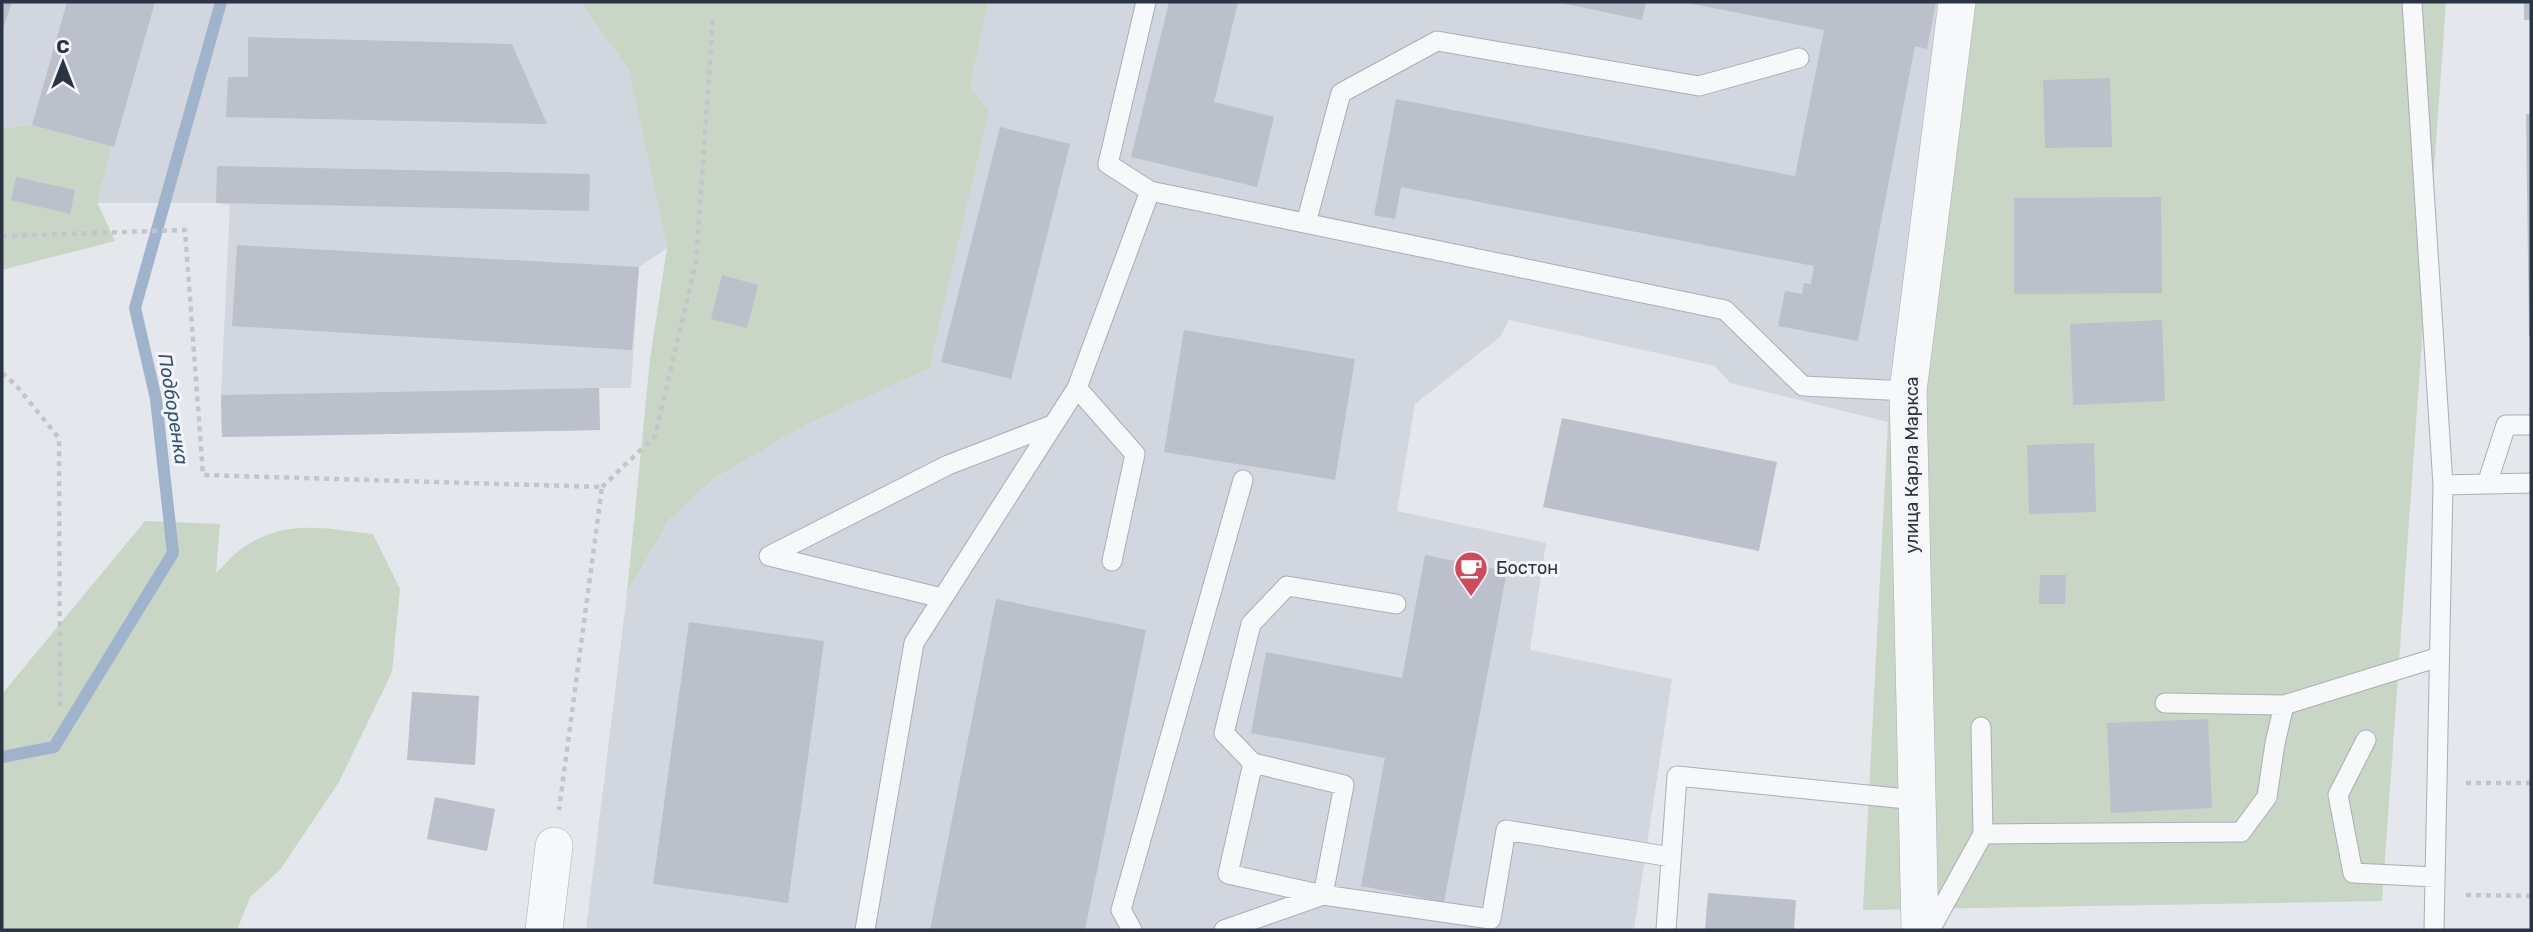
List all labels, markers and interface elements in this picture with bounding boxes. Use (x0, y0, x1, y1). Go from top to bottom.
north arrow (28, 28, 98, 98)
text: С (56, 35, 70, 58)
water label: Подборенка (153, 352, 194, 466)
street label: улица Карла Маркса (1901, 376, 1923, 554)
cafe icon: Бостон (1452, 549, 1490, 598)
place label: Бостон (1496, 557, 1558, 579)

